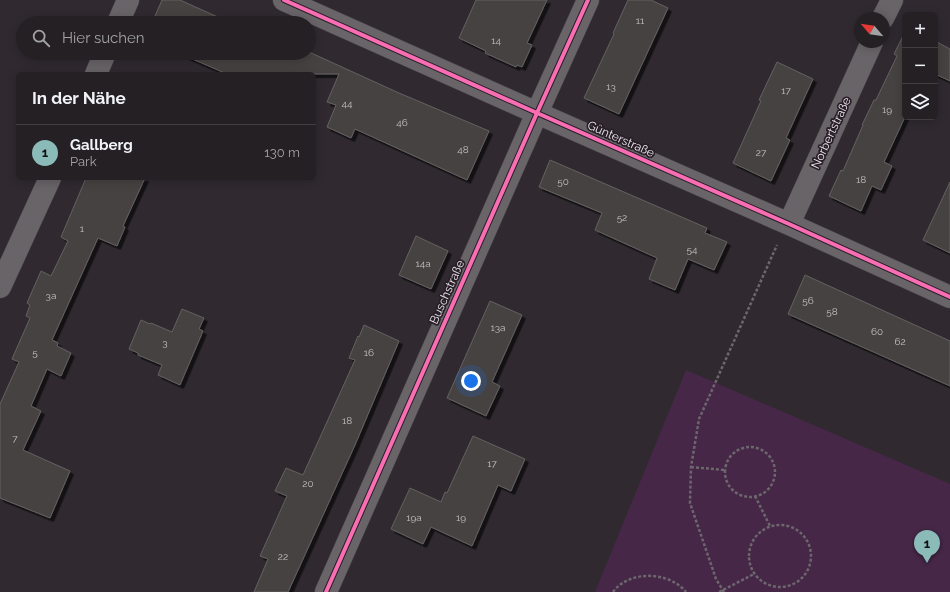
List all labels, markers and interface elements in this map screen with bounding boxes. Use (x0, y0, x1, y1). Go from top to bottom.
north arrow (854, 12, 890, 48)
map controls (902, 12, 938, 120)
button: + (902, 12, 938, 48)
house number: 11 (636, 15, 645, 26)
search box (16, 16, 316, 60)
icon: search (30, 27, 52, 49)
text: Hier suchen (62, 29, 145, 47)
house number: 14 (491, 35, 501, 46)
button: − (902, 48, 938, 84)
house number: 13 (606, 81, 616, 92)
button: layers (902, 84, 938, 120)
house number: 17 (781, 85, 791, 96)
text: In der Nähe (32, 88, 126, 108)
street label: Norbertstraße (808, 95, 854, 171)
house number: 44 (342, 98, 353, 109)
house number: 19 (882, 104, 892, 115)
house number: 46 (396, 117, 408, 128)
street label: Günterstraße (585, 118, 657, 160)
text: Gallberg (70, 136, 133, 154)
house number: 48 (457, 144, 469, 155)
text: 1 (42, 145, 48, 160)
text: 130 m (264, 145, 300, 160)
house number: 27 (756, 147, 767, 158)
text: Park (70, 154, 97, 169)
house number: 18 (856, 174, 866, 185)
house number: 50 (557, 176, 569, 187)
house number: 52 (617, 212, 627, 223)
house number: 1 (80, 223, 85, 234)
house number: 54 (687, 244, 698, 255)
house number: 14a (415, 258, 431, 269)
street label: Buschstraße (427, 258, 467, 326)
house number: 3a (46, 290, 56, 301)
house number: 56 (802, 295, 814, 306)
house number: 58 (826, 306, 838, 317)
house number: 13a (490, 322, 506, 333)
house number: 60 (871, 326, 883, 337)
house number: 62 (894, 336, 906, 347)
house number: 3 (162, 337, 168, 348)
house number: 5 (32, 347, 38, 358)
house number: 16 (364, 347, 374, 358)
your location (461, 371, 481, 391)
house number: 18 (342, 415, 352, 426)
house number: 7 (12, 433, 18, 444)
house number: 17 (487, 458, 497, 469)
house number: 20 (302, 478, 314, 489)
house number: 19a (406, 512, 422, 523)
house number: 19 (456, 512, 466, 523)
pin: 1 (914, 530, 940, 563)
house number: 22 (278, 551, 288, 562)

